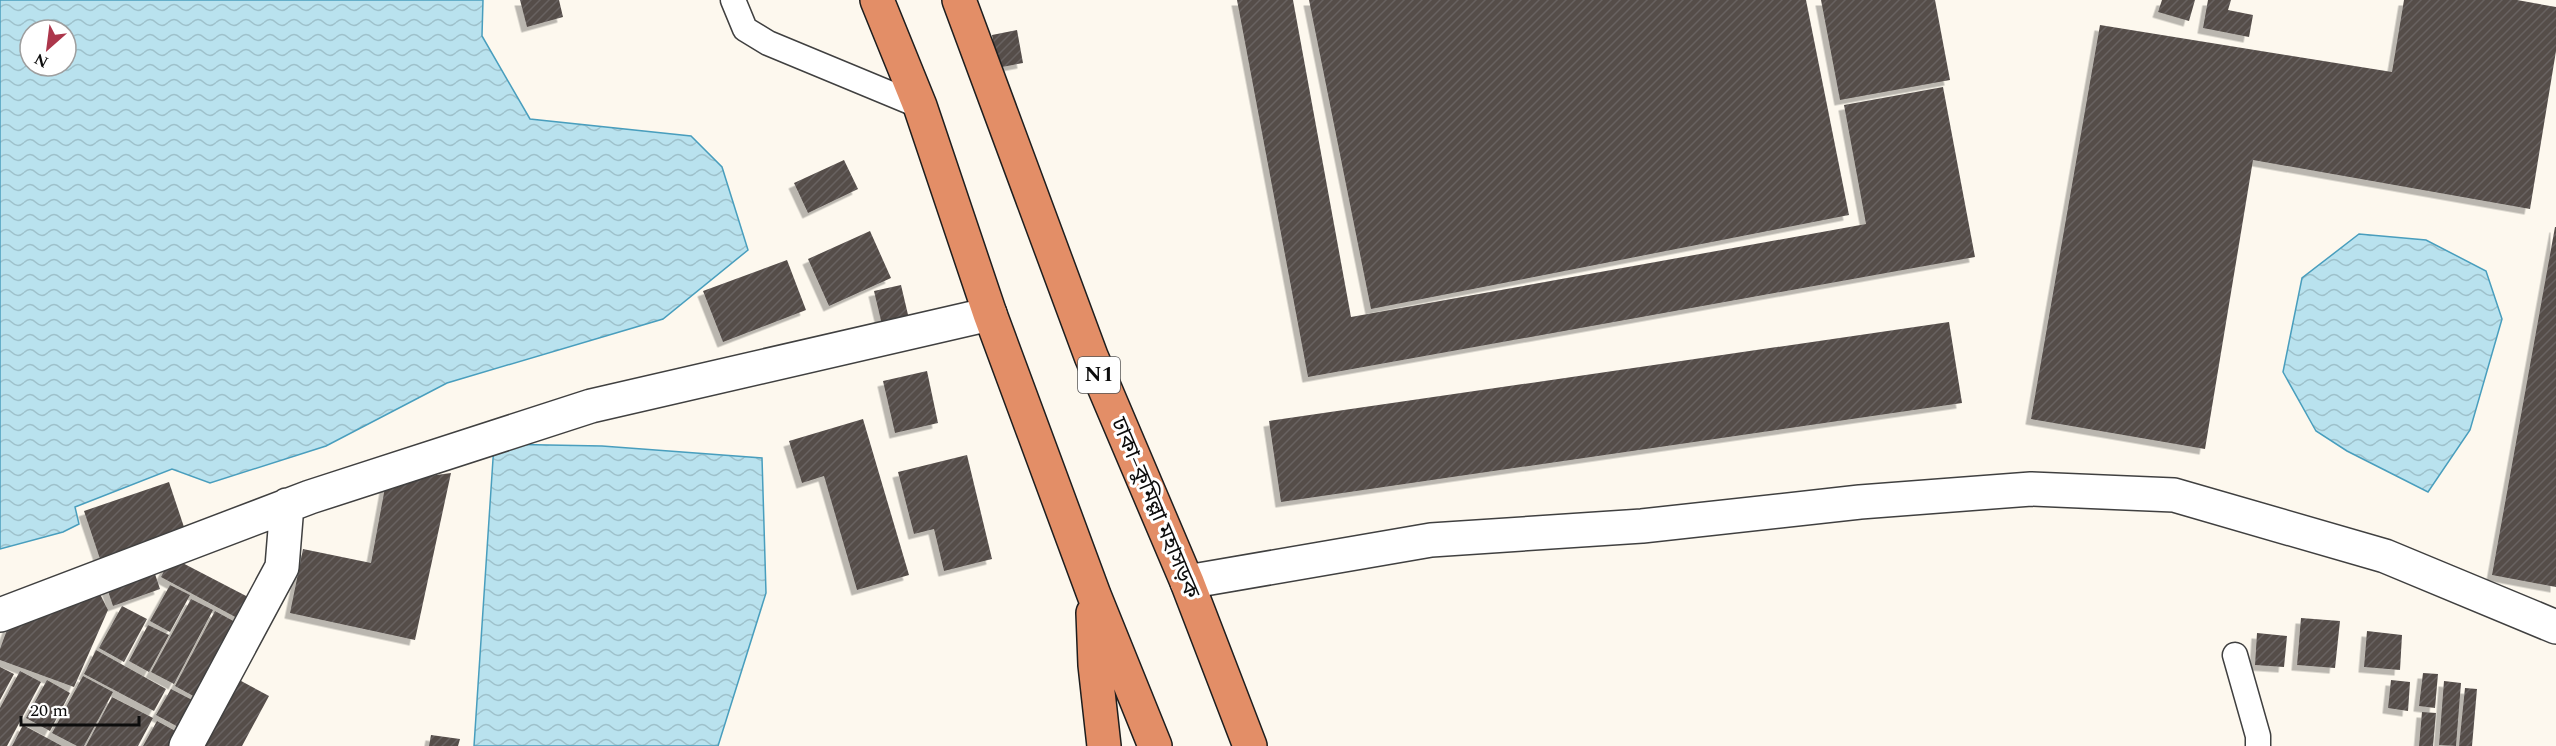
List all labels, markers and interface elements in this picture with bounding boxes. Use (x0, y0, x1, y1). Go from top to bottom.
north arrow (18, 18, 78, 78)
text: N (30, 47, 53, 74)
road number: N1 (1078, 357, 1120, 393)
street label: ঢাকা–কুমিল্লা মহাসড়ক (1102, 411, 1208, 604)
scale bar (21, 689, 140, 727)
text: 20 m (30, 697, 68, 724)

